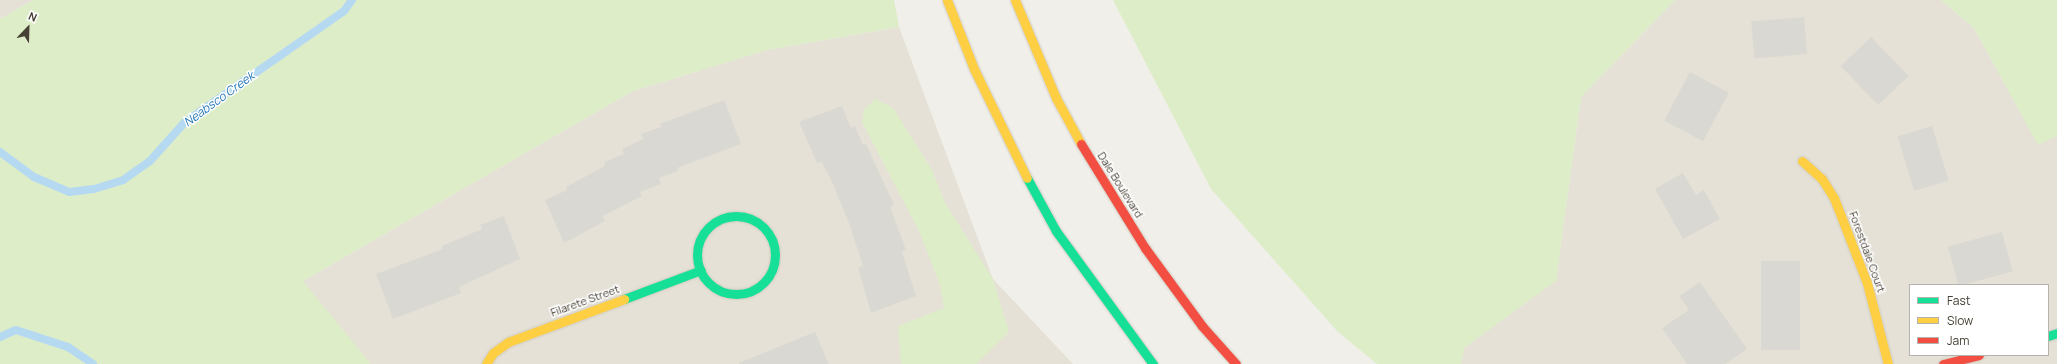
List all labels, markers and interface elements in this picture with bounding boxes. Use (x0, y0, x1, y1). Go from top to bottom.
north arrow (8, 8, 48, 48)
text: N (26, 8, 39, 25)
water label: Neabsco Creek (181, 69, 257, 129)
street label: Dale Boulevard (1095, 150, 1145, 220)
street label: Forestdale Court (1846, 210, 1888, 294)
street label: Filarete Street (549, 282, 621, 320)
legend (1909, 284, 2049, 356)
text: Fast (1947, 292, 1971, 309)
text: Slow (1947, 312, 1973, 329)
text: Jam (1947, 332, 1969, 349)

